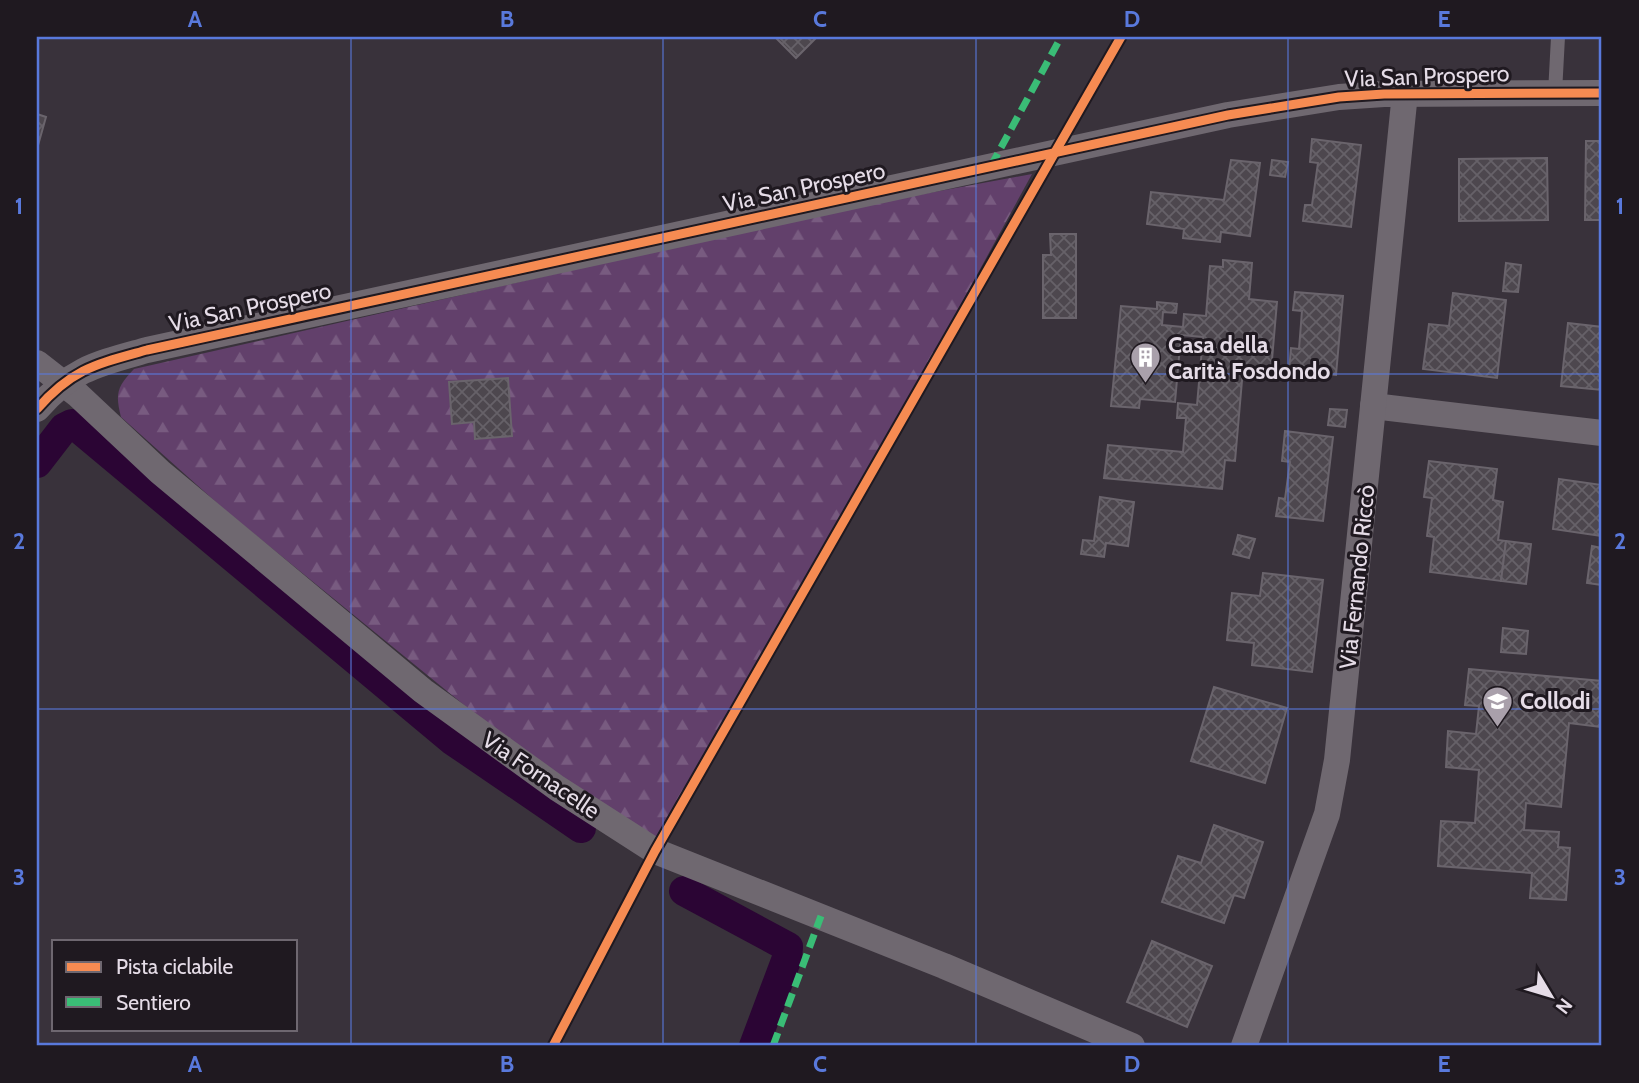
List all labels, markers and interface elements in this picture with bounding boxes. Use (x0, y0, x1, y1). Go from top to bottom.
text: A (188, 5, 203, 33)
text: B (500, 5, 514, 33)
text: C (813, 5, 827, 33)
text: D (1124, 5, 1140, 33)
text: E (1437, 5, 1451, 33)
street label: Via San Prospero (1344, 59, 1510, 93)
street label: Via San Prospero (720, 156, 888, 218)
text: 1 (15, 192, 23, 220)
text: 1 (1616, 192, 1624, 220)
street label: Via San Prospero (166, 276, 334, 338)
place label: Casa della Carità Fosdondo (1168, 331, 1330, 385)
building icon: Casa della Carità Fosdondo (1128, 341, 1162, 385)
street label: Via Fernando Riccò (1333, 483, 1381, 671)
text: 2 (13, 527, 25, 555)
text: 2 (1614, 527, 1626, 555)
school or university icon: Collodi (1480, 684, 1514, 728)
place label: Collodi (1520, 687, 1591, 715)
street label: Via Fornacelle (477, 725, 605, 825)
text: 3 (13, 863, 25, 891)
text: 3 (1614, 863, 1626, 891)
legend (52, 940, 298, 1030)
text: Pista ciclabile (116, 954, 233, 979)
north arrow (1516, 960, 1586, 1030)
text: Sentiero (116, 990, 191, 1015)
text: N (1551, 994, 1577, 1019)
text: A (188, 1050, 203, 1078)
text: B (500, 1050, 514, 1078)
text: C (813, 1050, 827, 1078)
text: D (1124, 1050, 1140, 1078)
text: E (1437, 1050, 1451, 1078)

